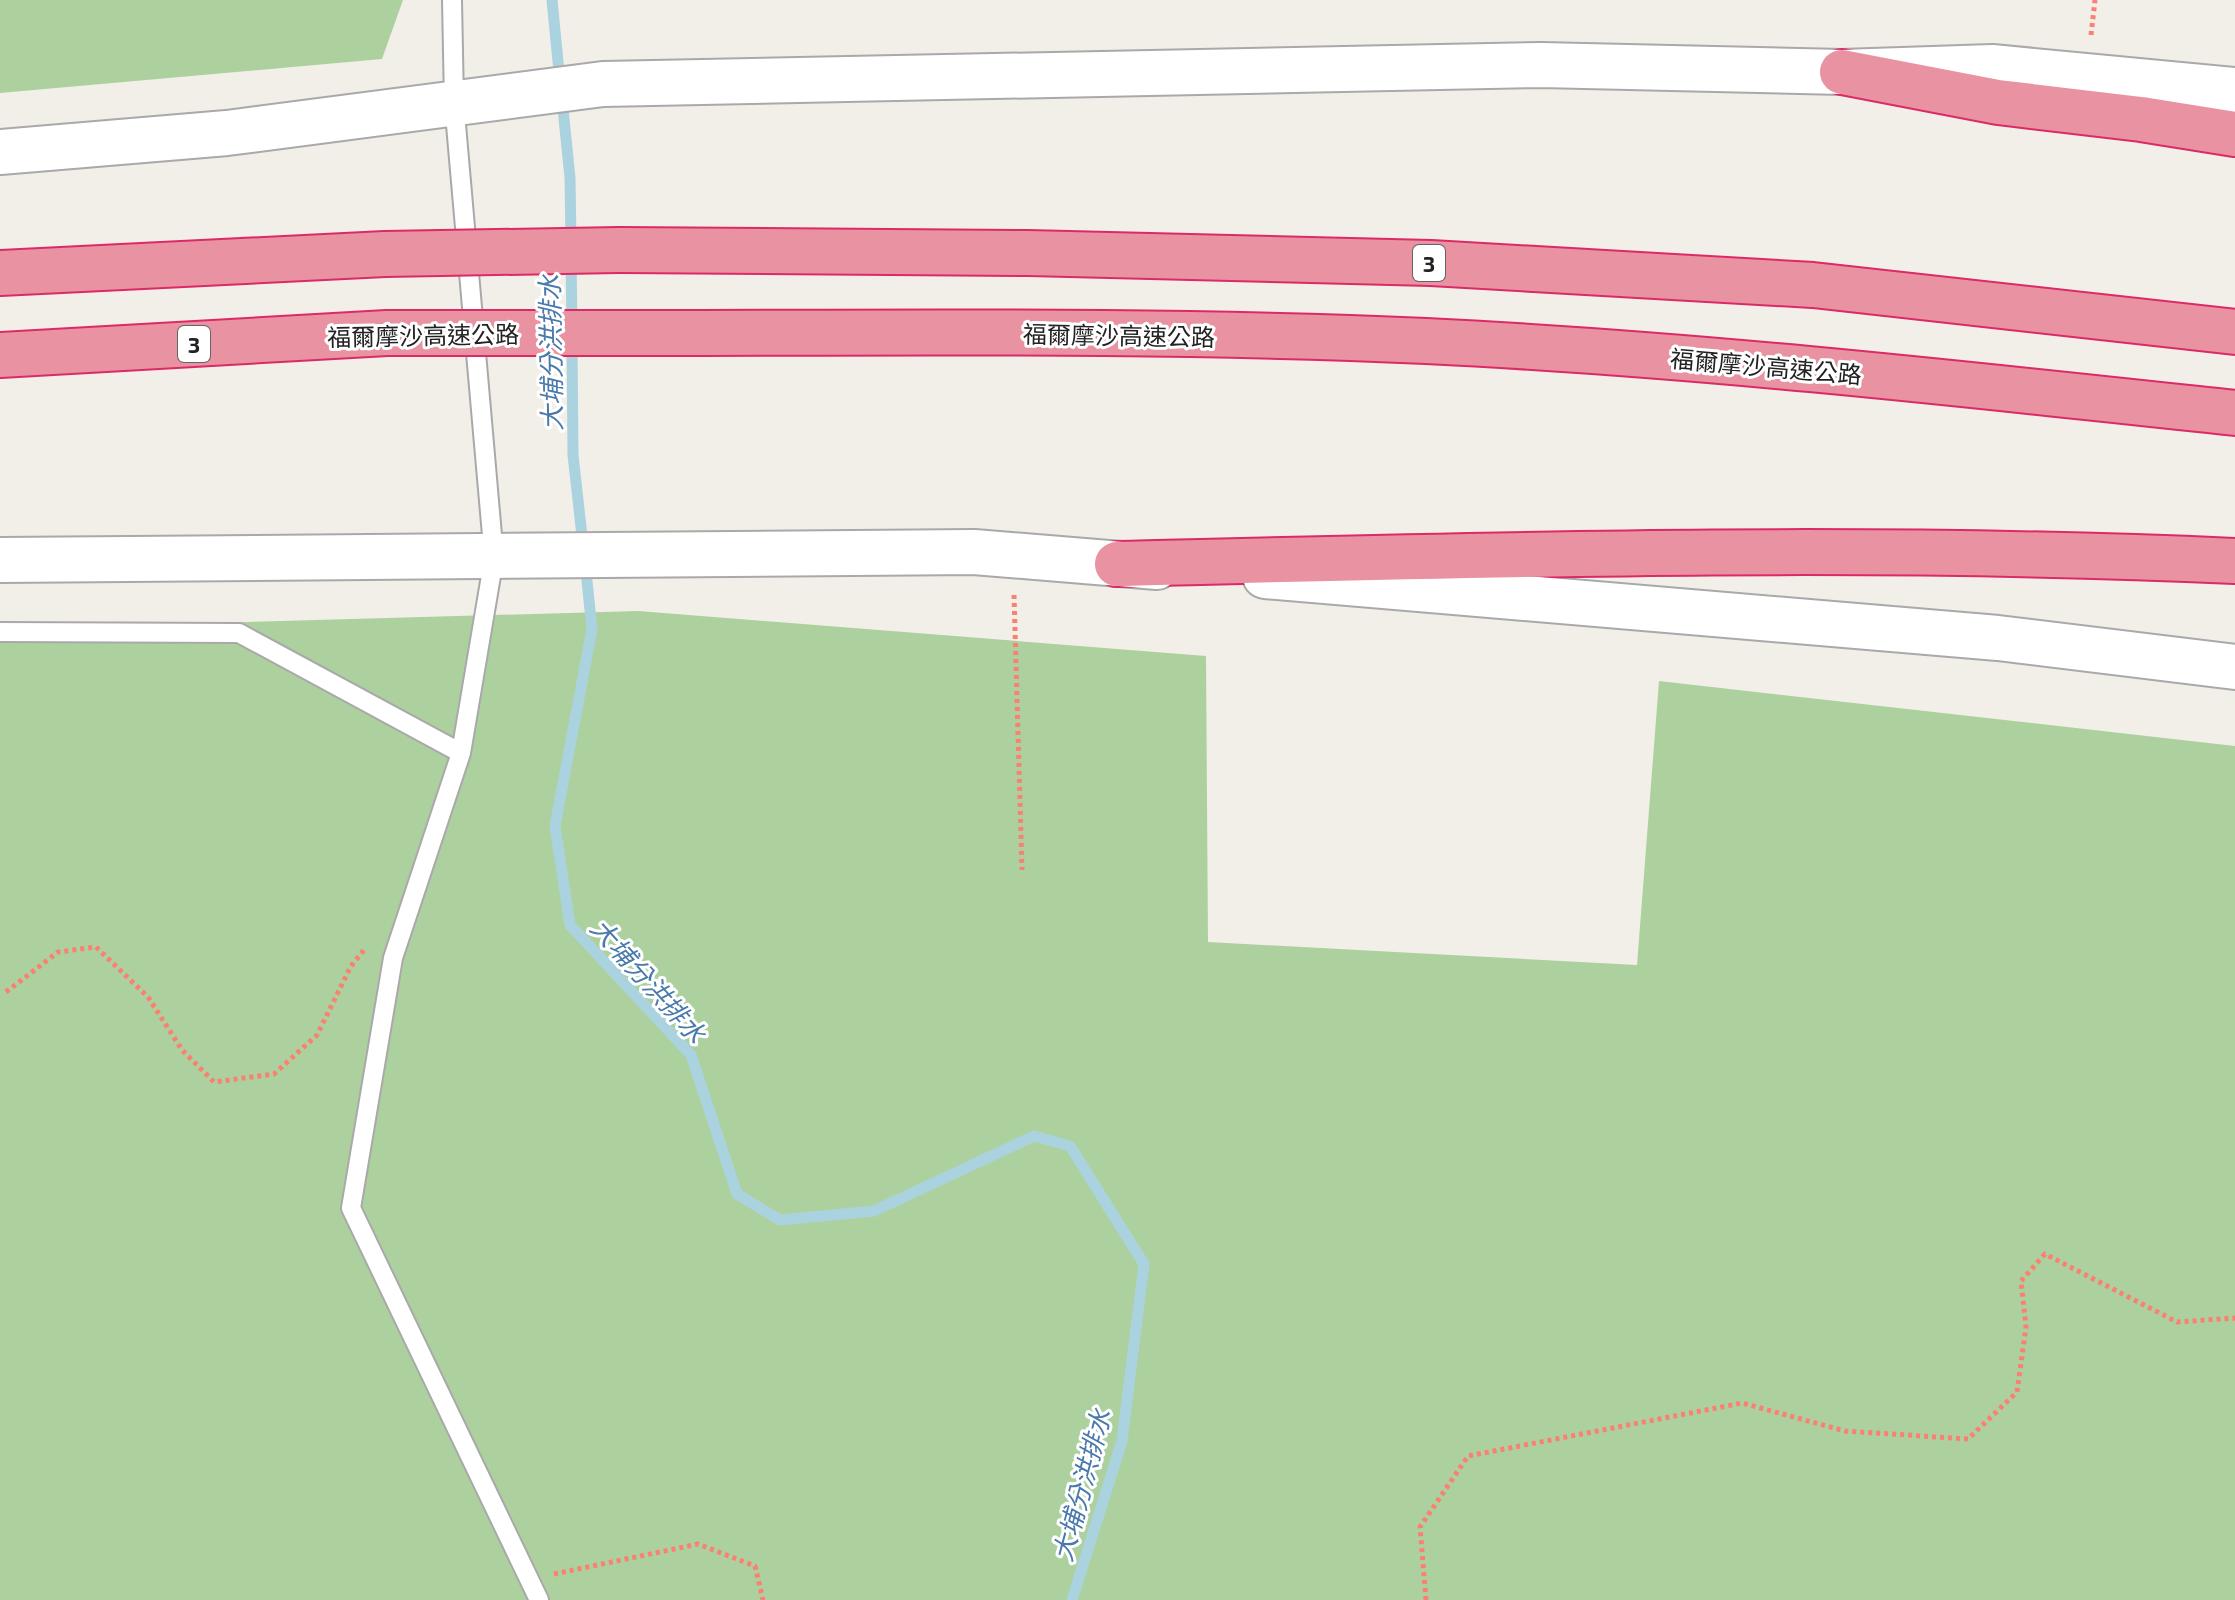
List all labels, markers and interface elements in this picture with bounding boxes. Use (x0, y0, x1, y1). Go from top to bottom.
road number: 3 (1413, 245, 1445, 281)
water label: 大埔分洪排水 (533, 274, 567, 431)
street label: 福爾摩沙高速公路 (327, 319, 519, 351)
street label: 福爾摩沙高速公路 (1023, 319, 1215, 351)
road number: 3 (178, 326, 210, 362)
street label: 福爾摩沙高速公路 (1669, 343, 1863, 389)
water label: 大埔分洪排水 (585, 912, 713, 1049)
water label: 大埔分洪排水 (1046, 1405, 1116, 1564)

